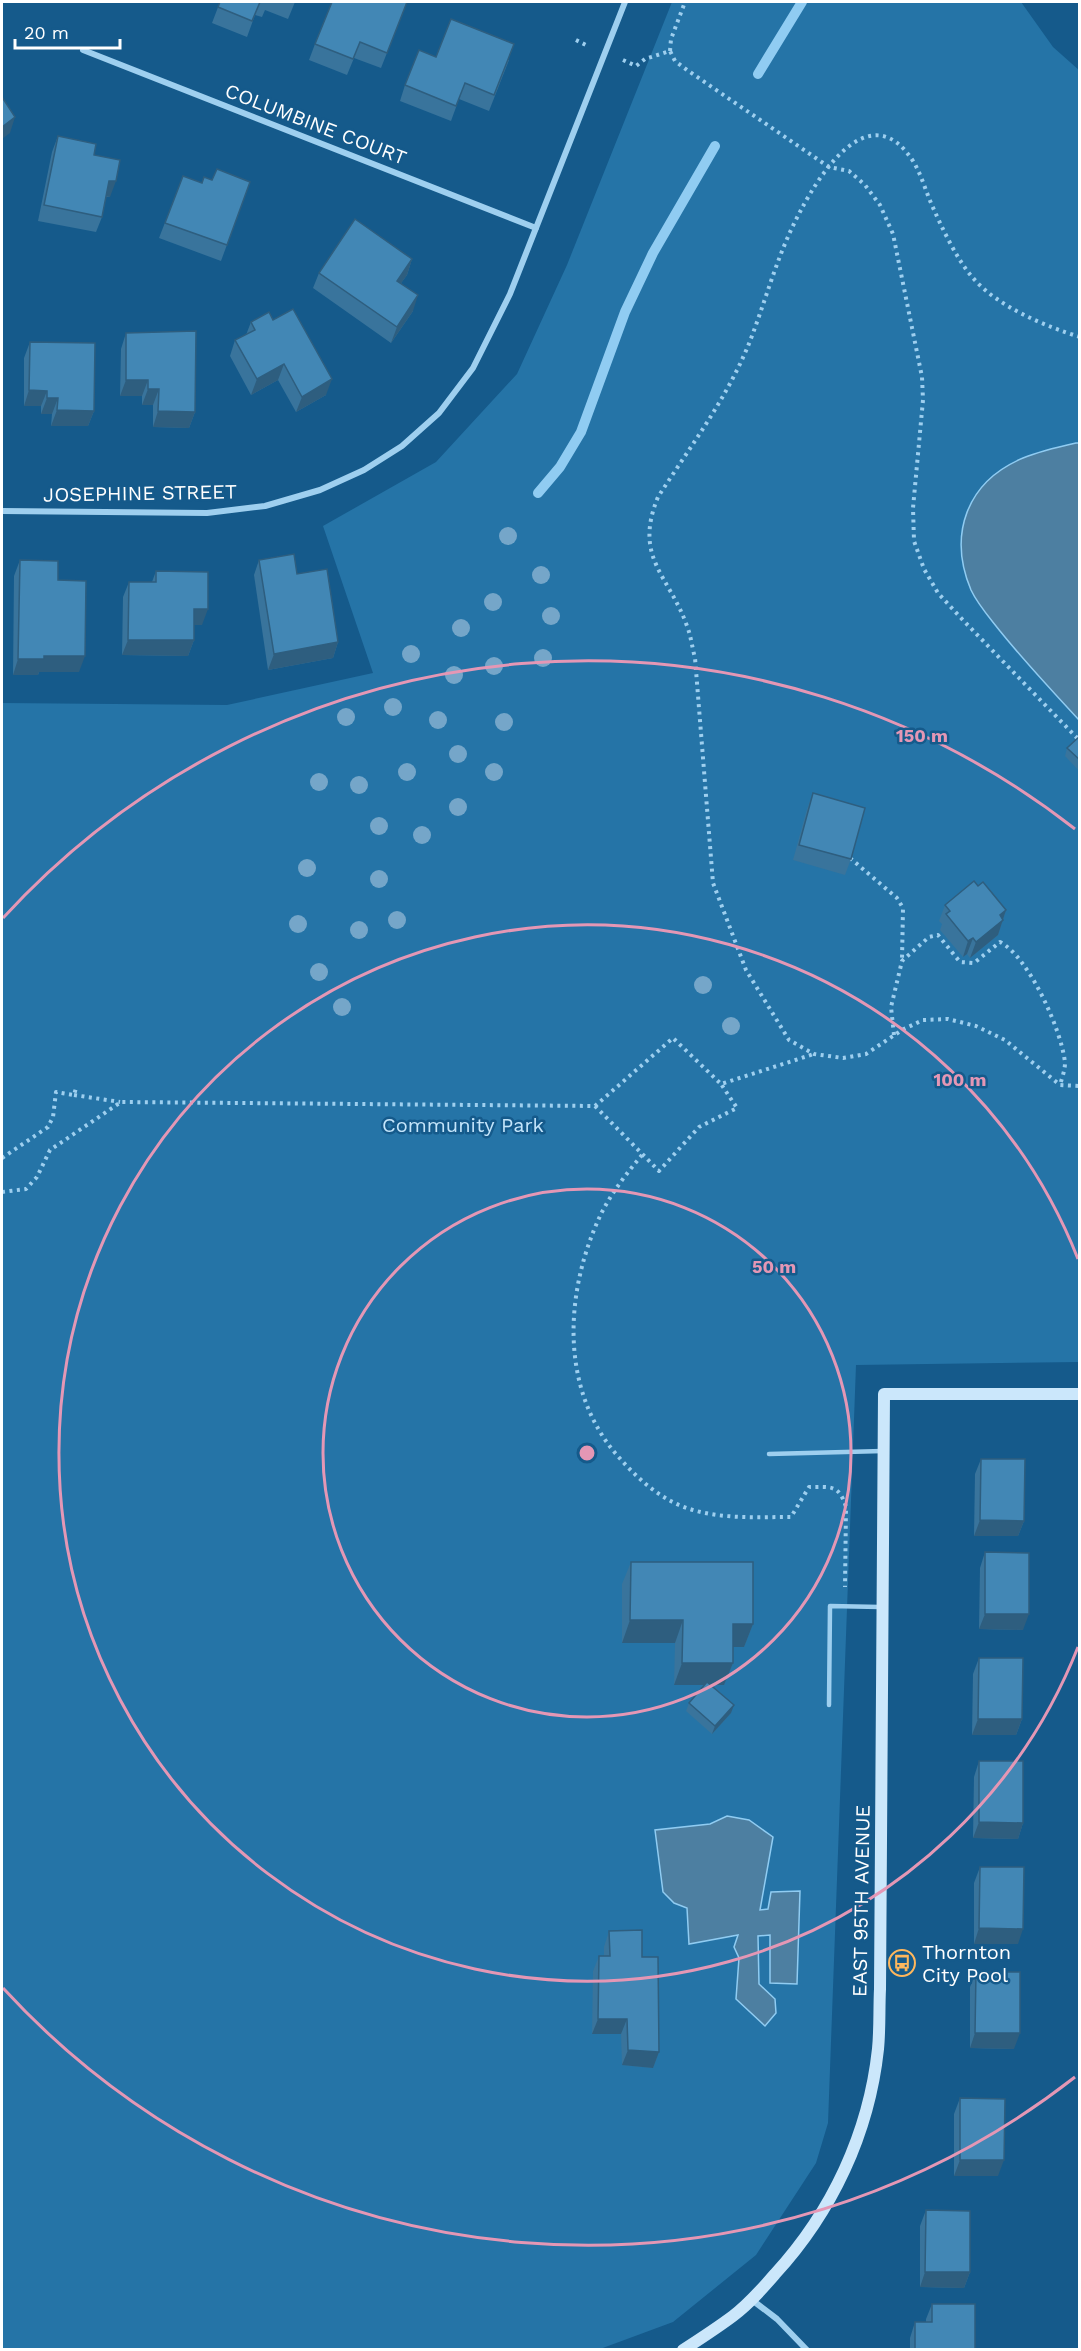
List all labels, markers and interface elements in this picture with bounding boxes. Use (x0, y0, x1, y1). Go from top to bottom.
scale bar (15, 12, 120, 50)
text: 20 m (24, 22, 69, 43)
street label: COLUMBINE COURT (222, 78, 410, 170)
street label: JOSEPHINE STREET (43, 479, 237, 507)
text: 150 m (896, 725, 948, 746)
text: 100 m (933, 1069, 987, 1090)
park label: Community Park (382, 1113, 544, 1137)
text: 50 m (752, 1256, 796, 1277)
centre of rings (577, 1443, 597, 1463)
street label: EAST 95TH AVENUE (847, 1805, 875, 1997)
place label: Thornton City Pool (922, 1940, 1011, 1987)
bus stop icon: Thornton City Pool (887, 1948, 917, 1978)

